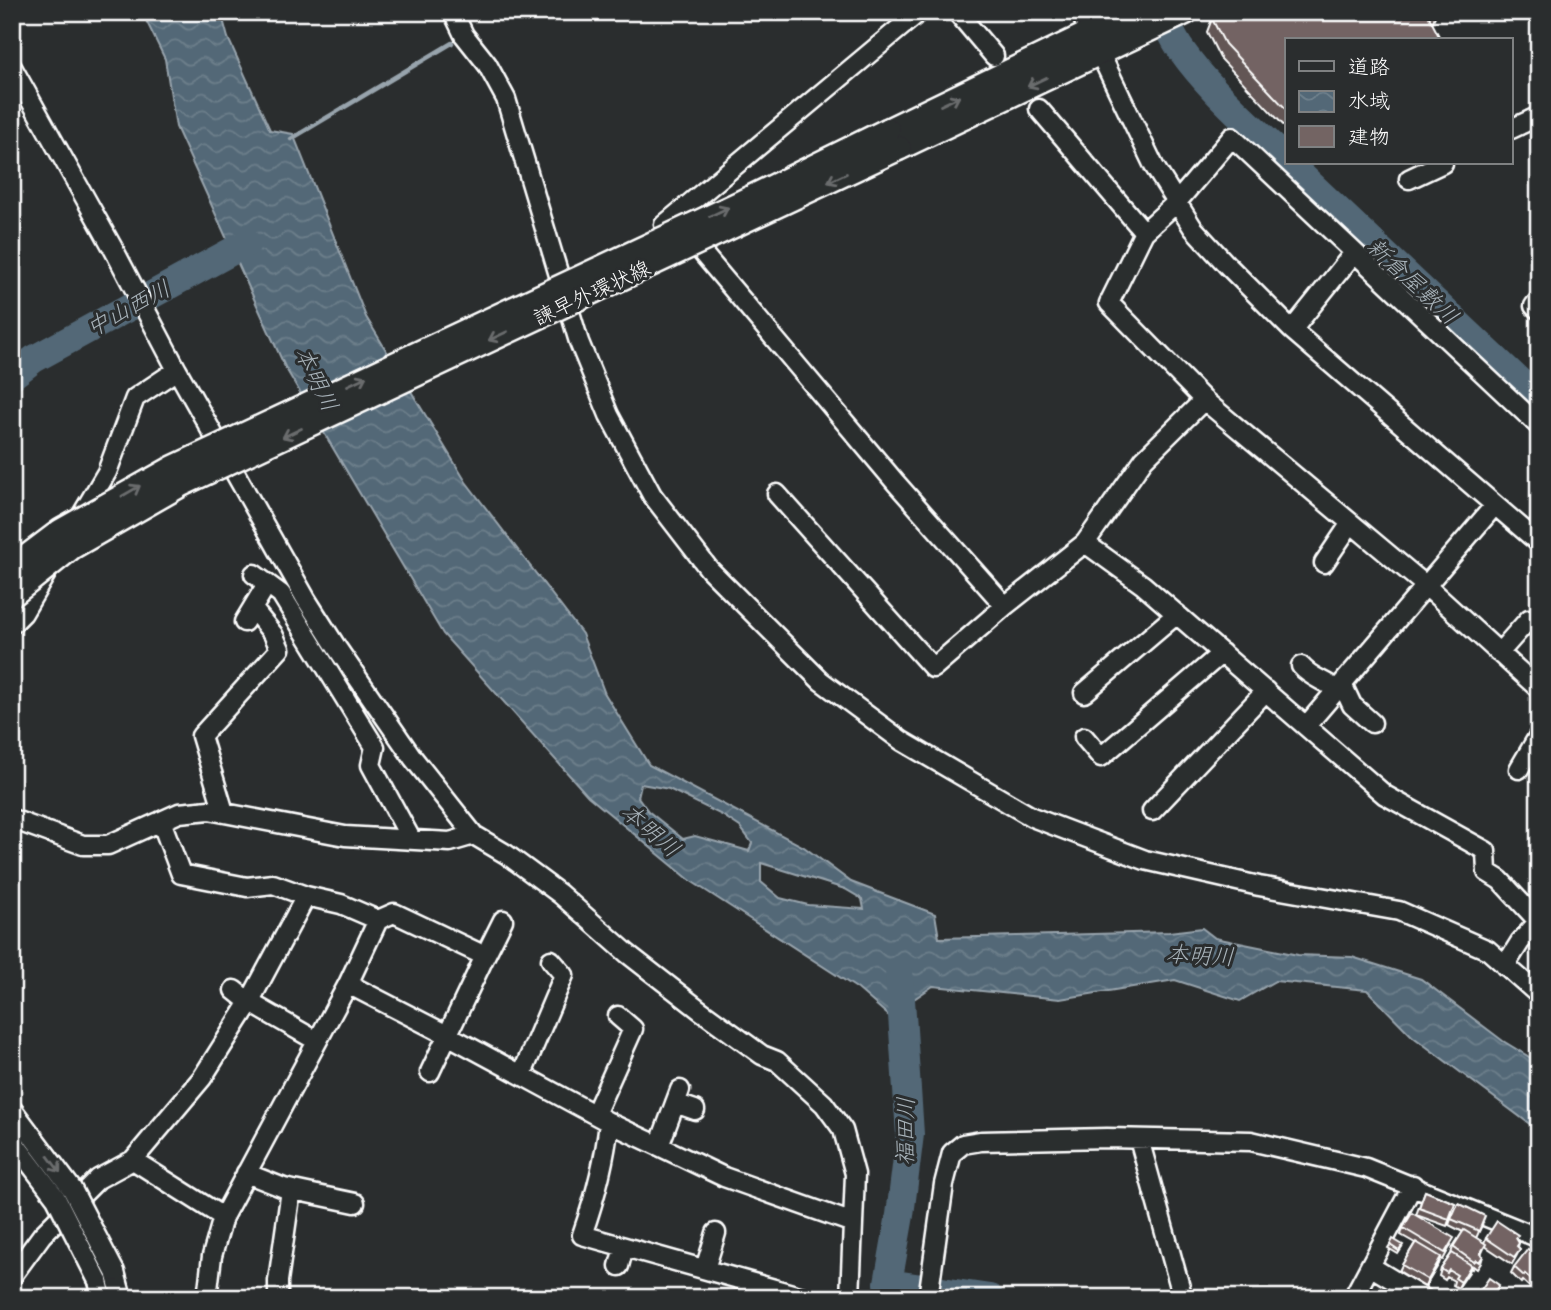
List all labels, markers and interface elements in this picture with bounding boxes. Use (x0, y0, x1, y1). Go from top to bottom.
legend (1285, 38, 1512, 164)
text: 道路 (1348, 52, 1390, 81)
one-way arrow (1027, 76, 1048, 90)
text: 水域 (1348, 86, 1390, 115)
one-way arrow (939, 93, 960, 107)
text: 建物 (1348, 122, 1390, 151)
one-way arrow (827, 171, 848, 185)
one-way arrow (708, 205, 729, 219)
water label: 新倉屋敷川 (1361, 230, 1466, 331)
street label: 諫早外環状線 (529, 253, 655, 332)
water label: 中山西川 (80, 272, 176, 343)
one-way arrow (488, 330, 509, 344)
water label: 本明川 (288, 341, 347, 417)
one-way arrow (346, 374, 367, 387)
one-way arrow (282, 427, 303, 440)
one-way arrow (120, 484, 141, 497)
water label: 本明川 (615, 795, 688, 864)
water label: 本明川 (1165, 937, 1235, 972)
water label: 福田川 (888, 1096, 921, 1166)
one-way arrow (46, 1154, 61, 1172)

